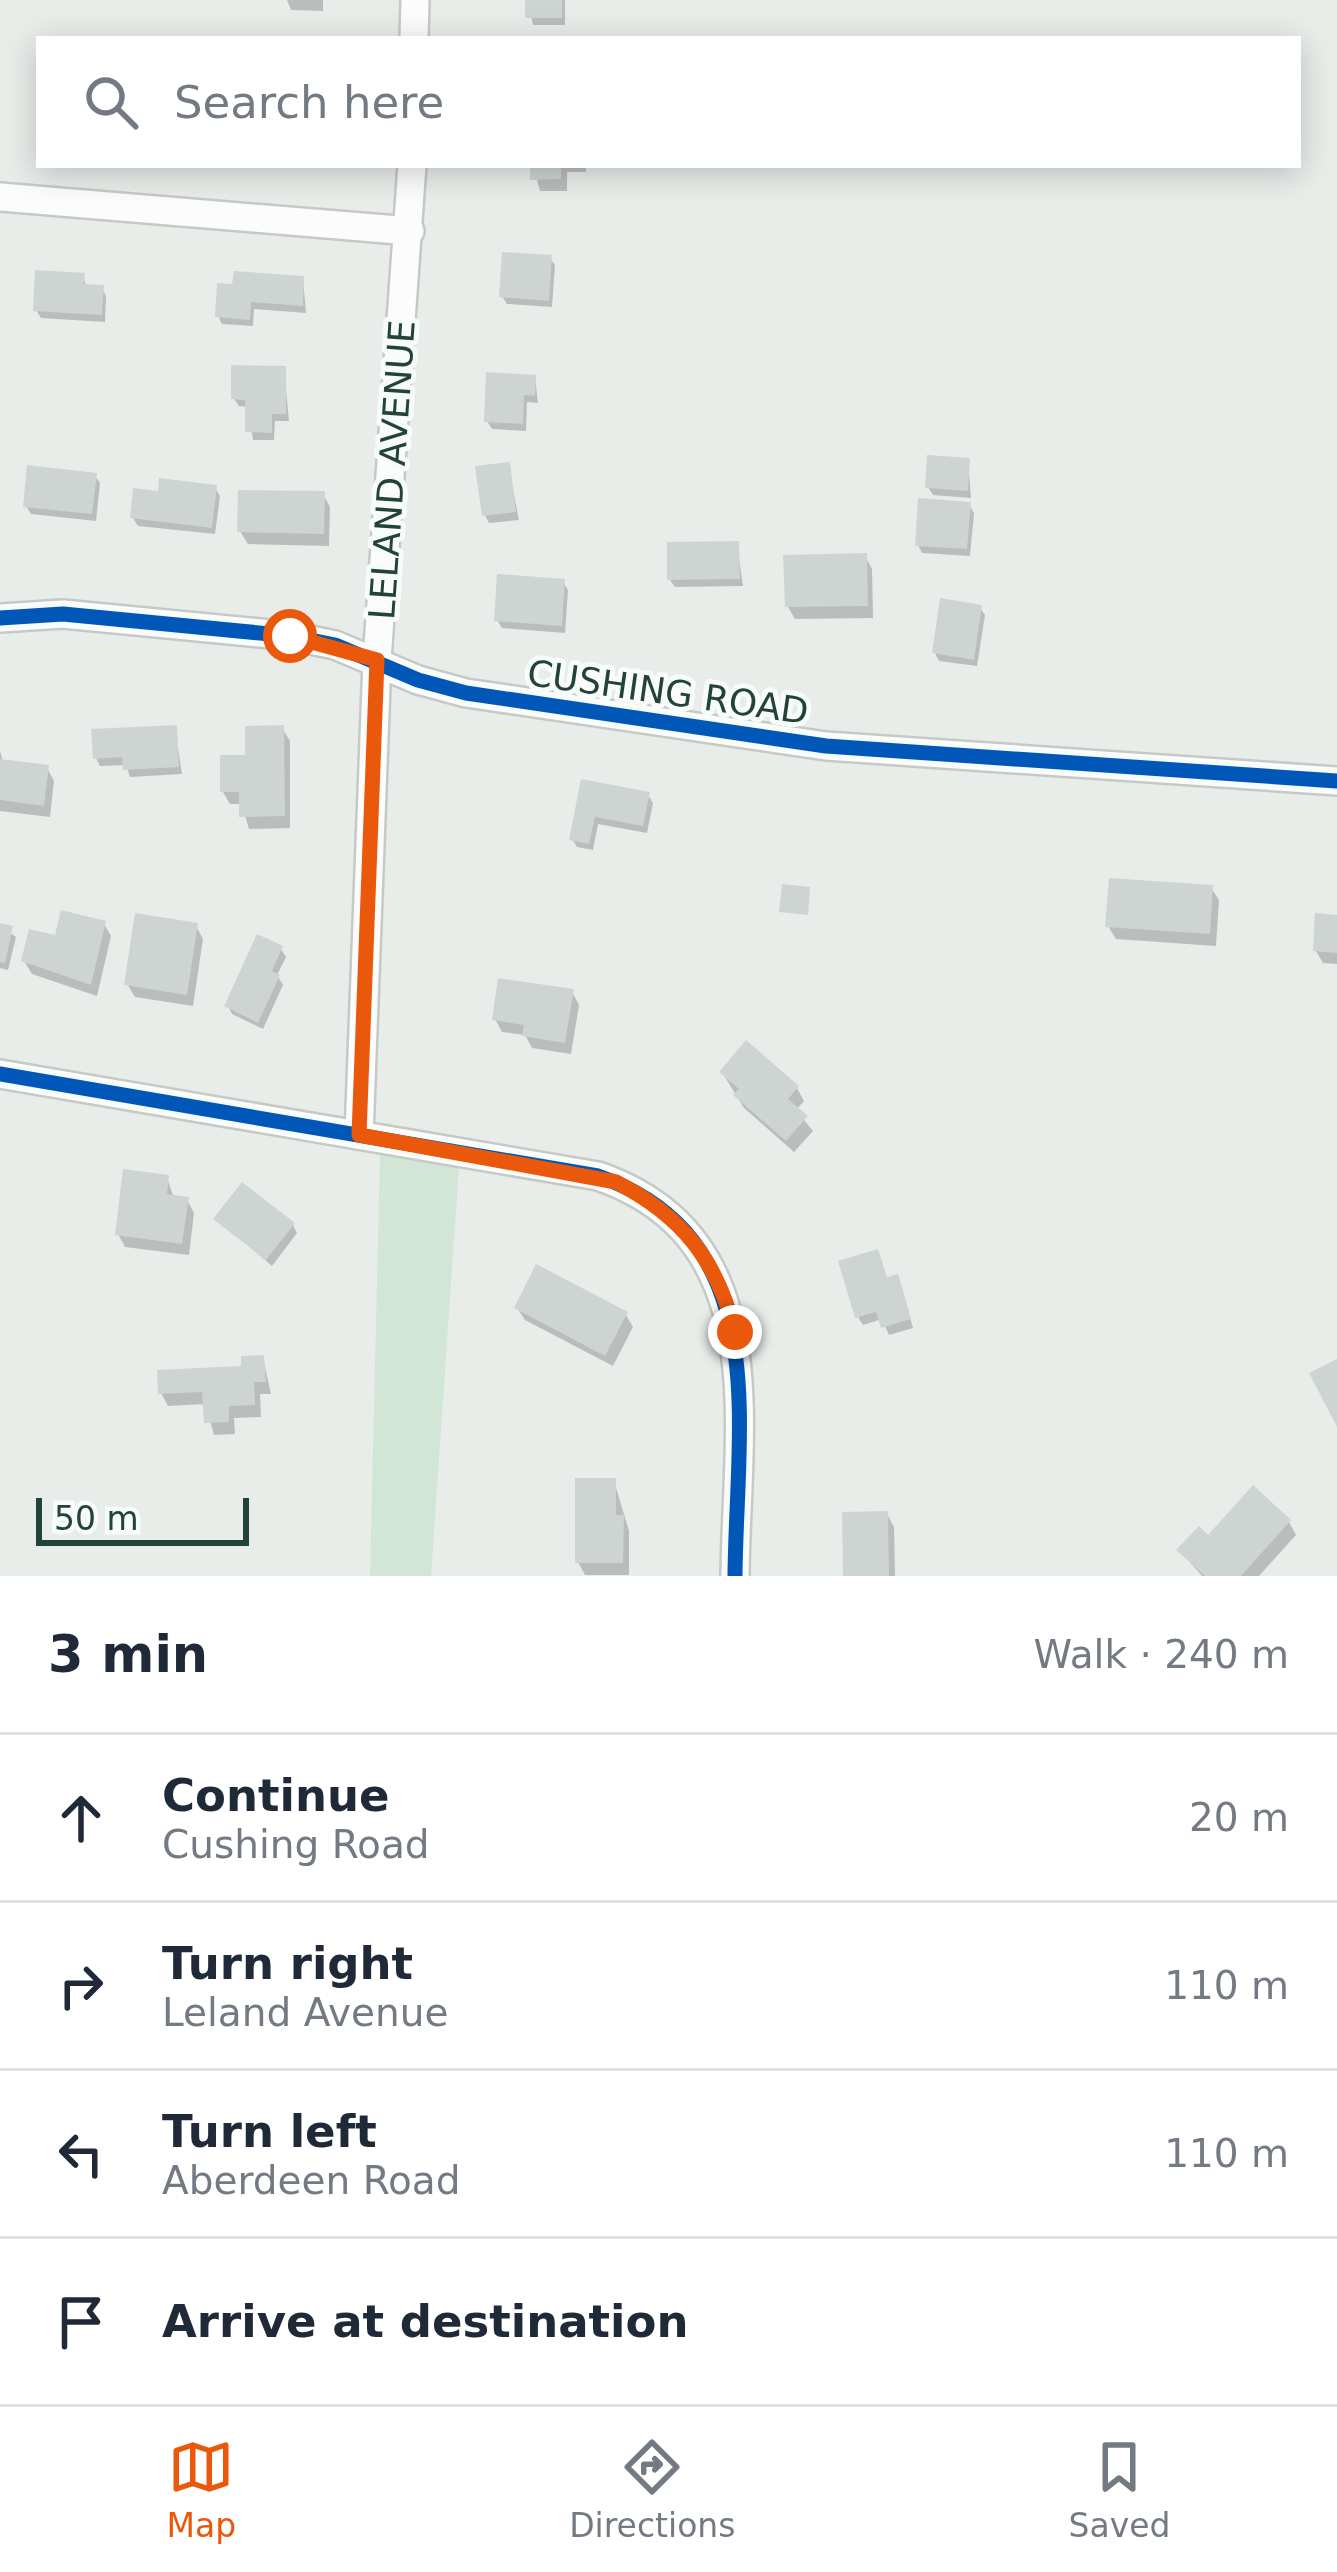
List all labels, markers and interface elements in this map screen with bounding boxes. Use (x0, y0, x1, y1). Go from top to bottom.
search box (36, 36, 1301, 168)
icon: search (78, 69, 144, 135)
text: Search here (174, 76, 444, 129)
street label: LELAND AVENUE (361, 319, 423, 621)
route start (263, 609, 317, 663)
street label: CUSHING ROAD (525, 652, 811, 732)
route end (708, 1305, 762, 1359)
scale bar (36, 1492, 249, 1545)
text: 50 m (54, 1499, 139, 1538)
text: 3 min (48, 1625, 208, 1684)
text: Walk · 240 m (1034, 1632, 1289, 1677)
text: Continue (162, 1769, 390, 1822)
icon: ahead (48, 1785, 114, 1851)
text: 20 m (1189, 1795, 1289, 1840)
text: Cushing Road (162, 1822, 430, 1867)
text: Turn right (162, 1937, 413, 1990)
icon: right (48, 1953, 114, 2019)
text: 110 m (1164, 1963, 1289, 2008)
text: Leland Avenue (162, 1990, 449, 2035)
text: Turn left (162, 2105, 377, 2158)
icon: left (48, 2121, 114, 2187)
text: 110 m (1164, 2131, 1289, 2176)
text: Aberdeen Road (162, 2158, 461, 2203)
icon: arrive (48, 2289, 114, 2355)
text: Arrive at destination (162, 2295, 688, 2348)
tab: Map (167, 2434, 236, 2545)
tab: Directions (569, 2434, 735, 2545)
tab: Saved (1069, 2434, 1170, 2545)

